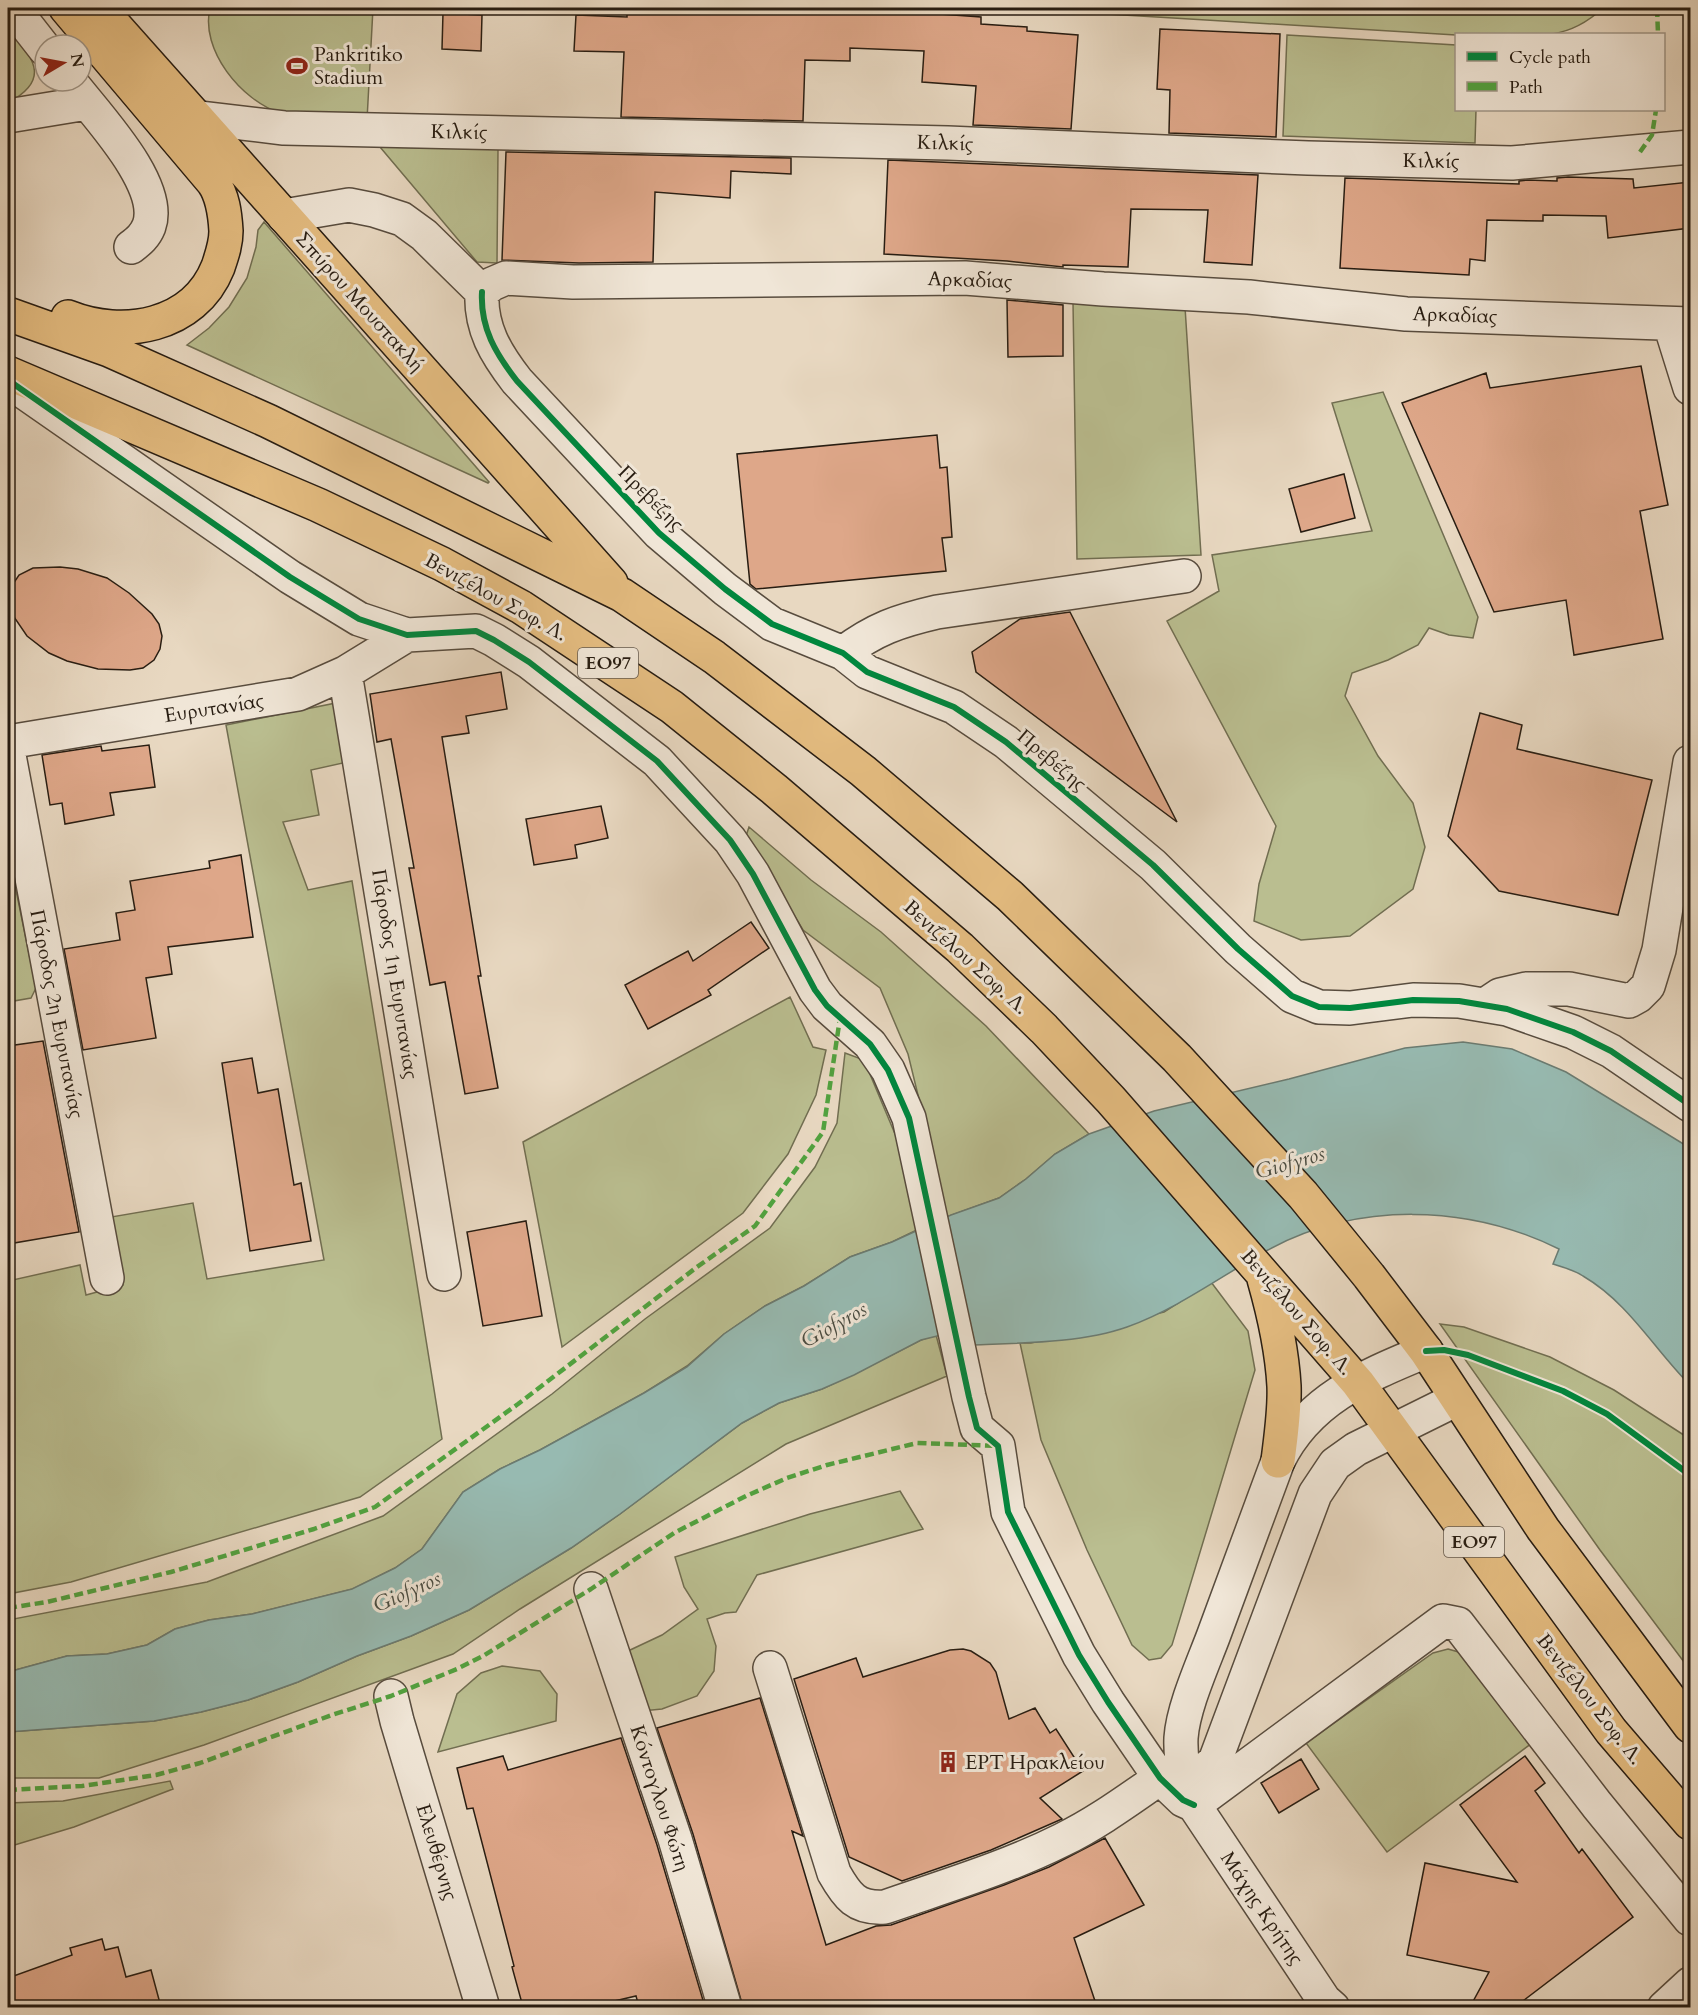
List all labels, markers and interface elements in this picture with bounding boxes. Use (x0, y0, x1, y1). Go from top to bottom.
north arrow (33, 33, 93, 93)
legend (1455, 33, 1665, 111)
place label: Pankritiko Stadium (314, 41, 403, 91)
text: Cycle path (1509, 45, 1591, 70)
text: N (65, 52, 89, 69)
sports icon: Pankritiko Stadium (285, 54, 309, 78)
text: Path (1509, 75, 1543, 100)
street label: Κιλκίς (430, 118, 488, 146)
street label: Κιλκίς (916, 129, 974, 157)
street label: Κιλκίς (1402, 147, 1460, 175)
street label: Σπύρου Μουστακλή (289, 226, 431, 378)
street label: Αρκαδίας (927, 265, 1013, 295)
street label: Αρκαδίας (1412, 300, 1498, 330)
street label: Πρεβέζης (612, 459, 690, 537)
street label: Βενιζέλου Σοφ. Λ. (420, 547, 572, 647)
road number: ΕΟ97 (578, 648, 638, 678)
street label: Ευρυτανίας (162, 687, 266, 729)
street label: Πρεβέζης (1012, 723, 1093, 797)
street label: Πάροδος 1η Ευρυτανίας (365, 867, 425, 1081)
street label: Βενιζέλου Σοφ. Λ. (898, 894, 1034, 1020)
street label: Πάροδος 2η Ευρυτανίας (23, 907, 91, 1121)
water label: Giofyros (1252, 1139, 1328, 1187)
street label: Βενιζέλου Σοφ. Λ. (1235, 1243, 1359, 1381)
water label: Giofyros (796, 1295, 872, 1355)
road number: ΕΟ97 (1444, 1527, 1504, 1557)
water label: Giofyros (368, 1564, 446, 1620)
street label: Βενιζέλου Σοφ. Λ. (1530, 1628, 1650, 1770)
street label: Κόντογλου Φώτη (624, 1722, 696, 1874)
place label: ΕΡΤ Ηρακλείου (965, 1749, 1105, 1776)
building icon: ΕΡΤ Ηρακλείου (936, 1750, 960, 1774)
street label: Ελευθέρνης (410, 1800, 465, 1904)
street label: Μάχης Κρήτης (1214, 1846, 1310, 1970)

